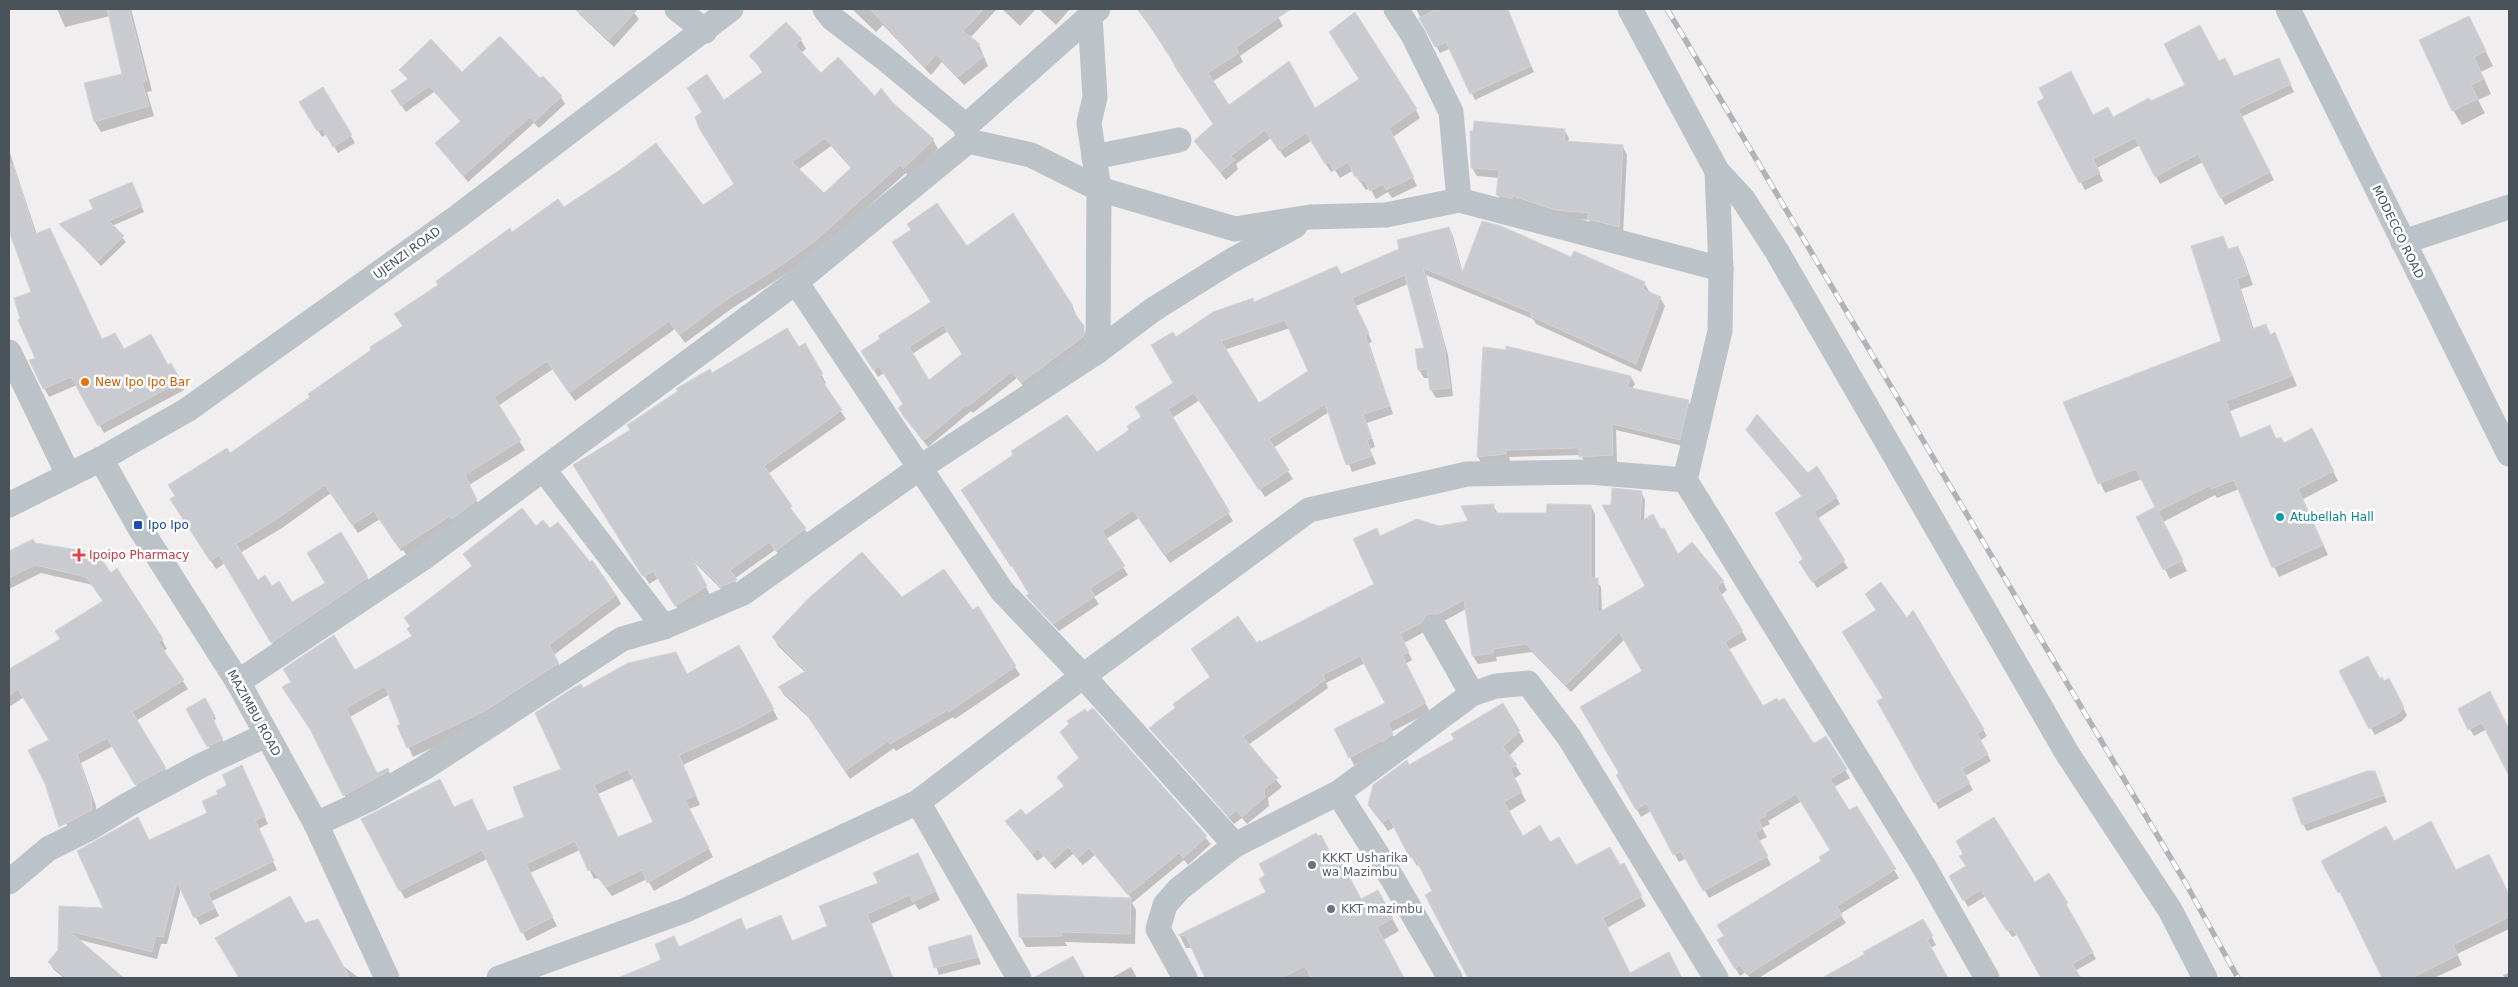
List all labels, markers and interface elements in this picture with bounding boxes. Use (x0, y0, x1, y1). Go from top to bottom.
street label: MODECCO ROAD (2369, 183, 2427, 281)
street label: UJENZI ROAD (371, 224, 443, 282)
place label: New Ipo Ipo Bar (95, 375, 190, 389)
marker: New Ipo Ipo Bar (79, 376, 91, 388)
place label: Atubellah Hall (2290, 510, 2374, 524)
marker: Atubellah Hall (2274, 511, 2286, 523)
place label: Ipo Ipo (148, 518, 189, 532)
marker: Ipo Ipo (132, 519, 144, 531)
place label: Ipoipo Pharmacy (89, 548, 189, 562)
marker: Ipoipo Pharmacy (73, 549, 85, 561)
street label: MAZIMBU ROAD (224, 667, 284, 759)
place label: KKKT Usharika wa Mazimbu (1322, 851, 1408, 879)
marker: KKKT Usharika wa Mazimbu (1306, 859, 1318, 871)
place label: KKT mazimbu (1341, 902, 1423, 916)
marker: KKT mazimbu (1325, 903, 1337, 915)

